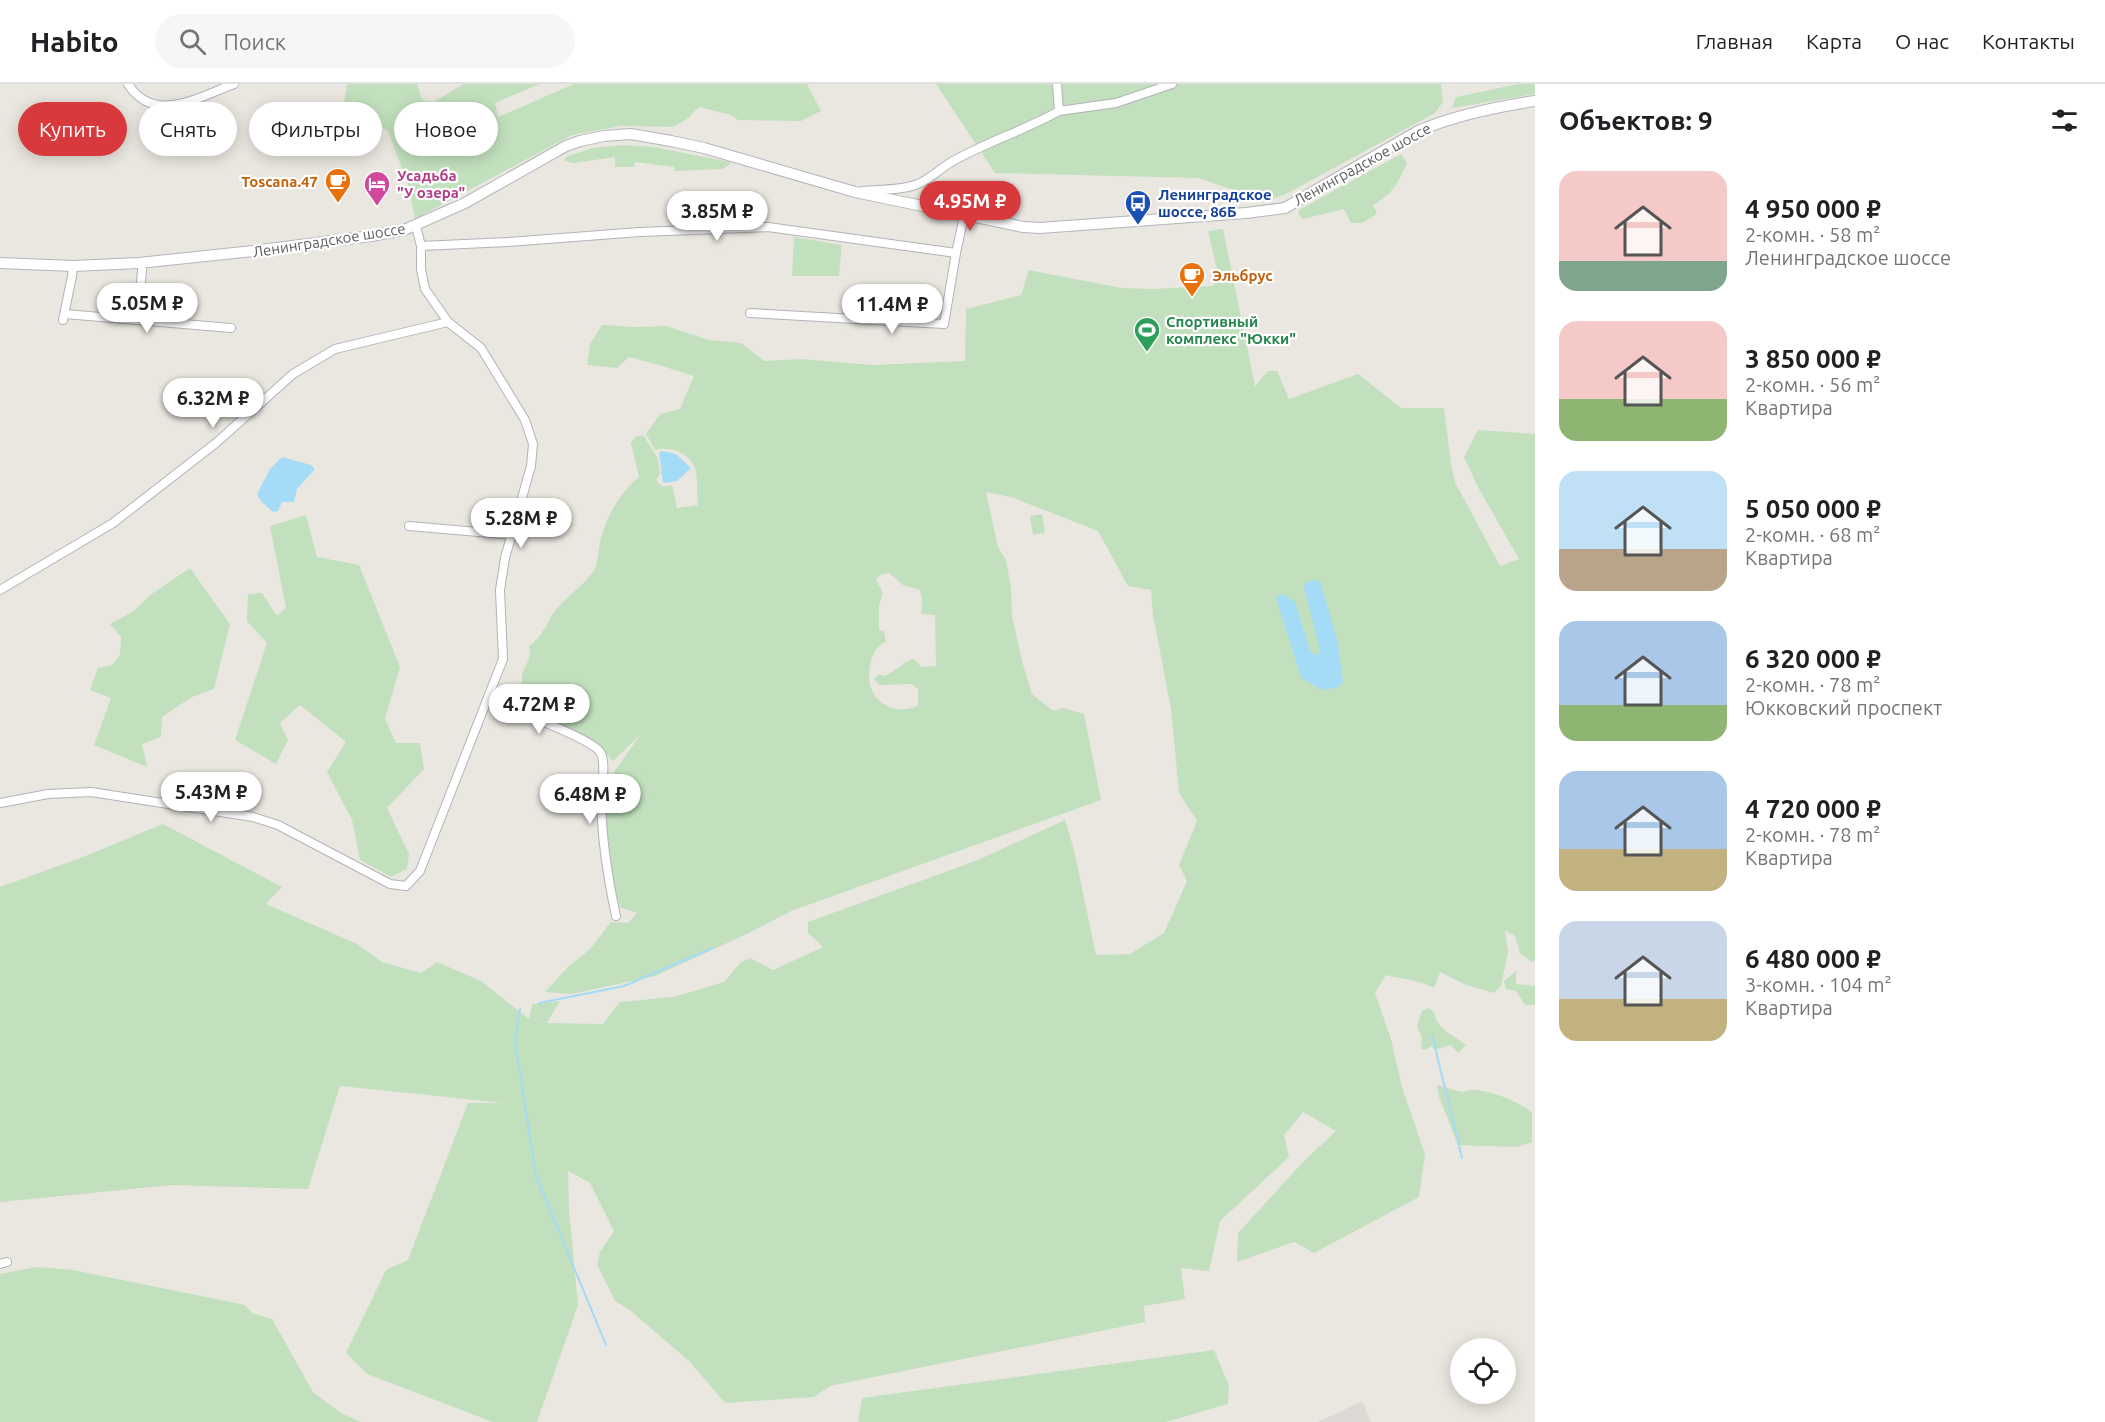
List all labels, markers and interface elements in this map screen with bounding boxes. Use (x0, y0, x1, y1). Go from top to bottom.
search box (155, 14, 575, 68)
icon: search (176, 25, 209, 58)
text: Habito (30, 26, 119, 57)
text: Поиск (224, 29, 286, 54)
text: Главная (1696, 29, 1773, 53)
text: Карта (1806, 29, 1862, 53)
text: О нас (1895, 29, 1949, 53)
text: Контакты (1982, 29, 2075, 53)
chip: Купить (18, 102, 127, 156)
chip: Снять (139, 102, 237, 156)
chip: Фильтры (249, 102, 382, 156)
chip: Новое (394, 102, 498, 156)
icon: filters (2048, 104, 2081, 137)
text: Объектов: 9 (1559, 106, 1713, 135)
street label: Ленинградское шоссе (1290, 119, 1434, 209)
cafe icon: Toscana.47 (323, 166, 353, 204)
place label: Усадьба "У озера" (397, 167, 465, 201)
hotel icon: Усадьба "У озера" (362, 169, 392, 207)
place label: Toscana.47 (241, 173, 318, 190)
pin: 4.95M ₽ (915, 181, 1025, 232)
place label: Ленинградское шоссе, 86Б (1158, 186, 1272, 220)
bus stop icon: Ленинградское шоссе, 86Б (1123, 188, 1153, 226)
text: 4.95M ₽ (934, 189, 1006, 212)
pin: 3.85M ₽ (662, 191, 772, 242)
text: 4 950 000 ₽ (1745, 194, 1881, 223)
icon: home (1607, 195, 1679, 267)
text: 3.85M ₽ (681, 199, 753, 222)
street label: Ленинградское шоссе (251, 220, 407, 260)
text: 2-комн. · 58 m² (1745, 223, 1880, 246)
text: Ленинградское шоссе (1745, 246, 1951, 269)
cafe icon: Эльбрус (1177, 260, 1207, 298)
place label: Эльбрус (1212, 267, 1273, 284)
pin: 5.05M ₽ (92, 283, 202, 334)
pin: 11.4M ₽ (837, 284, 947, 335)
text: 5.05M ₽ (111, 291, 183, 314)
text: 11.4M ₽ (856, 292, 928, 315)
place label: Спортивный комплекс "Юкки" (1166, 313, 1296, 347)
sports icon: Спортивный комплекс "Юкки" (1132, 315, 1162, 353)
text: 3 850 000 ₽ (1745, 344, 1881, 373)
icon: home (1607, 345, 1679, 417)
text: 2-комн. · 56 m² (1745, 373, 1880, 396)
pin: 6.32M ₽ (158, 378, 268, 429)
text: 6.32M ₽ (177, 386, 249, 409)
text: Квартира (1745, 396, 1833, 419)
text: 5 050 000 ₽ (1745, 494, 1881, 523)
icon: home (1607, 495, 1679, 567)
pin: 5.28M ₽ (466, 498, 576, 549)
text: 5.28M ₽ (485, 506, 557, 529)
text: 2-комн. · 68 m² (1745, 523, 1880, 546)
text: Квартира (1745, 546, 1833, 569)
text: 6 320 000 ₽ (1745, 644, 1881, 673)
icon: home (1607, 645, 1679, 717)
text: 2-комн. · 78 m² (1745, 673, 1880, 696)
pin: 4.72M ₽ (484, 684, 594, 735)
text: 4.72M ₽ (503, 692, 575, 715)
text: Юкковский проспект (1745, 696, 1942, 719)
pin: 5.43M ₽ (156, 772, 266, 823)
pin: 6.48M ₽ (535, 774, 645, 825)
text: 5.43M ₽ (175, 780, 247, 803)
text: 6.48M ₽ (554, 782, 626, 805)
text: 4 720 000 ₽ (1745, 794, 1881, 823)
icon: home (1607, 795, 1679, 867)
text: 2-комн. · 78 m² (1745, 823, 1880, 846)
text: Квартира (1745, 846, 1833, 869)
text: 6 480 000 ₽ (1745, 944, 1881, 973)
icon: home (1607, 945, 1679, 1017)
text: 3-комн. · 104 m² (1745, 973, 1892, 996)
text: Квартира (1745, 996, 1833, 1019)
map controls (1450, 1338, 1516, 1404)
button: locate (1450, 1338, 1516, 1404)

